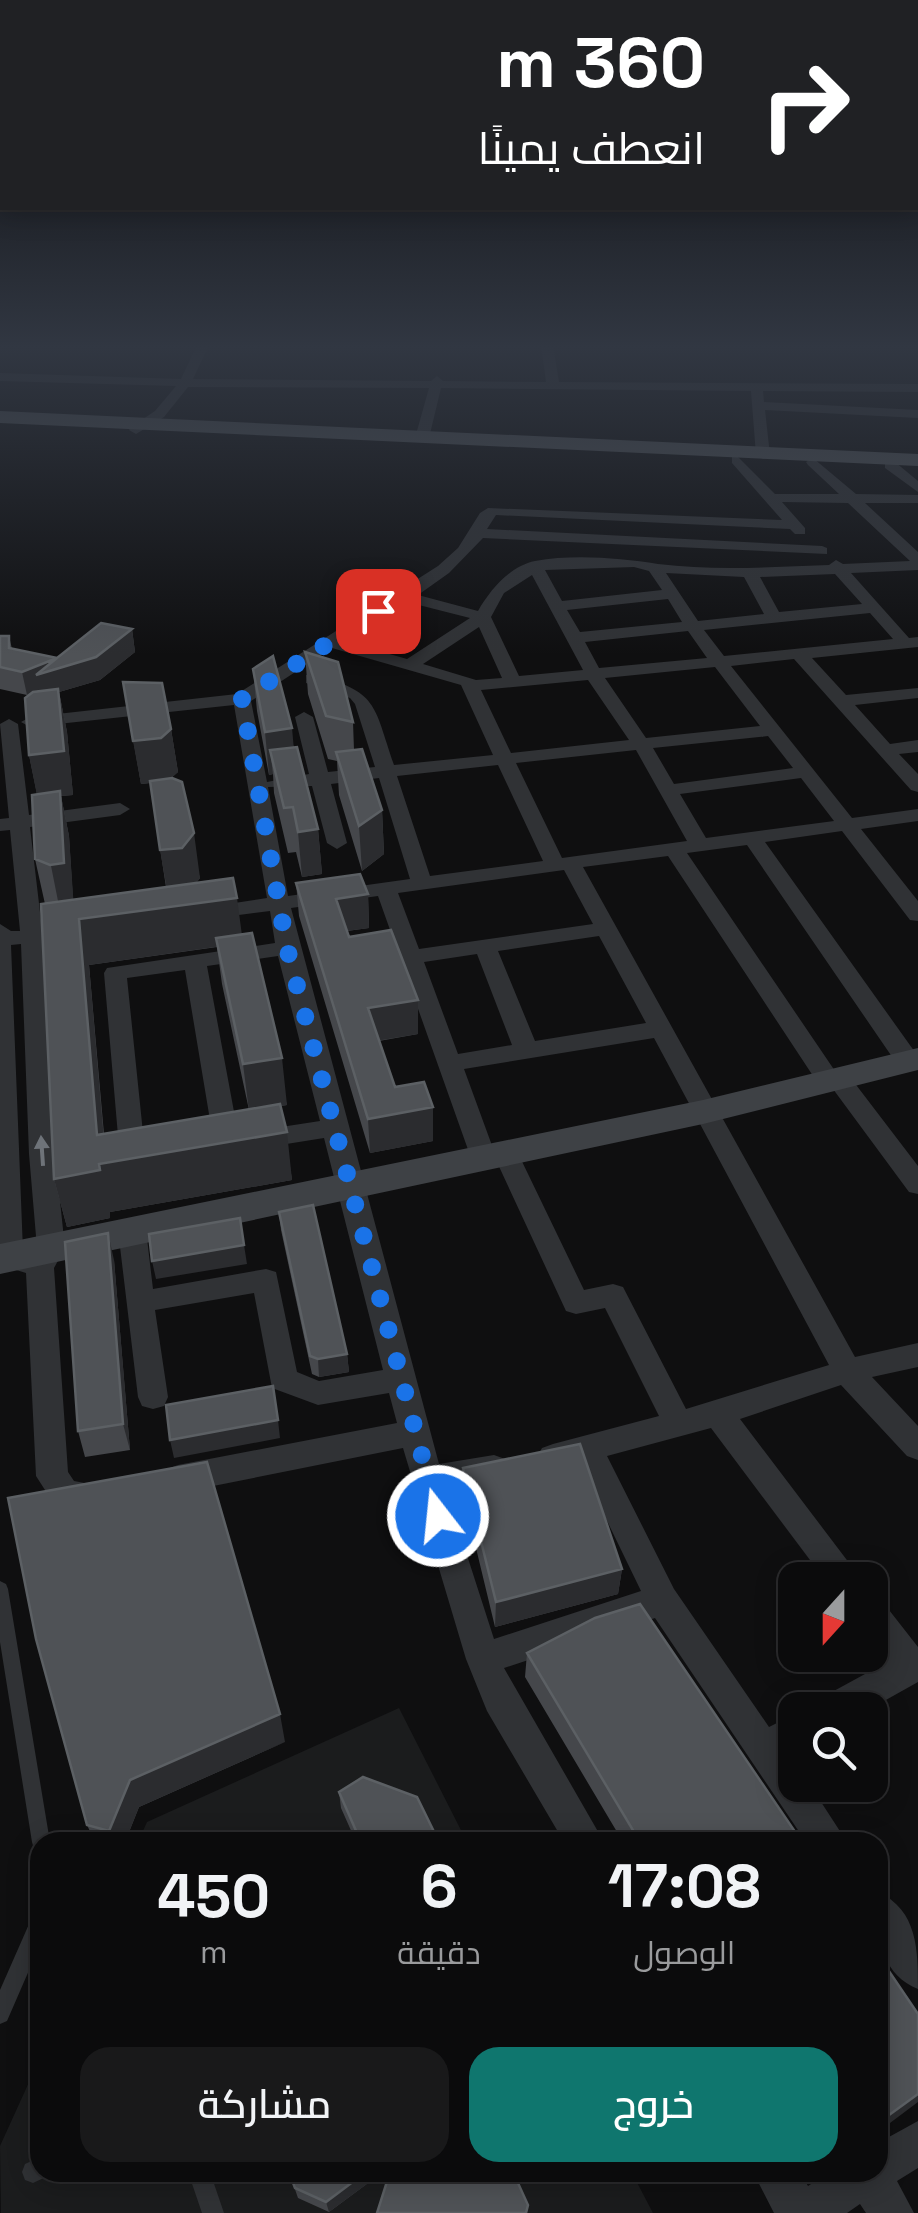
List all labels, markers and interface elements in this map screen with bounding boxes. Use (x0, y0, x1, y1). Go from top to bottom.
text: 360 m (496, 18, 705, 107)
icon: right (740, 40, 870, 170)
text: انعطف يمينًا (477, 120, 705, 177)
pin (336, 569, 421, 654)
icon: arrive (351, 584, 406, 639)
one-way arrow (34, 1135, 50, 1167)
position arrow (386, 1464, 490, 1568)
north arrow (778, 1562, 888, 1672)
map controls (778, 1562, 888, 1802)
button: search (778, 1692, 888, 1802)
text: 6 (420, 1848, 458, 1925)
text: 17:08 (608, 1848, 761, 1925)
text: 450 (157, 1858, 270, 1935)
text: m (200, 1932, 227, 1972)
text: دقيقة (397, 1933, 481, 1973)
text: الوصول (633, 1933, 735, 1973)
button: مشاركة (80, 2047, 449, 2162)
button: خروج (469, 2047, 838, 2162)

